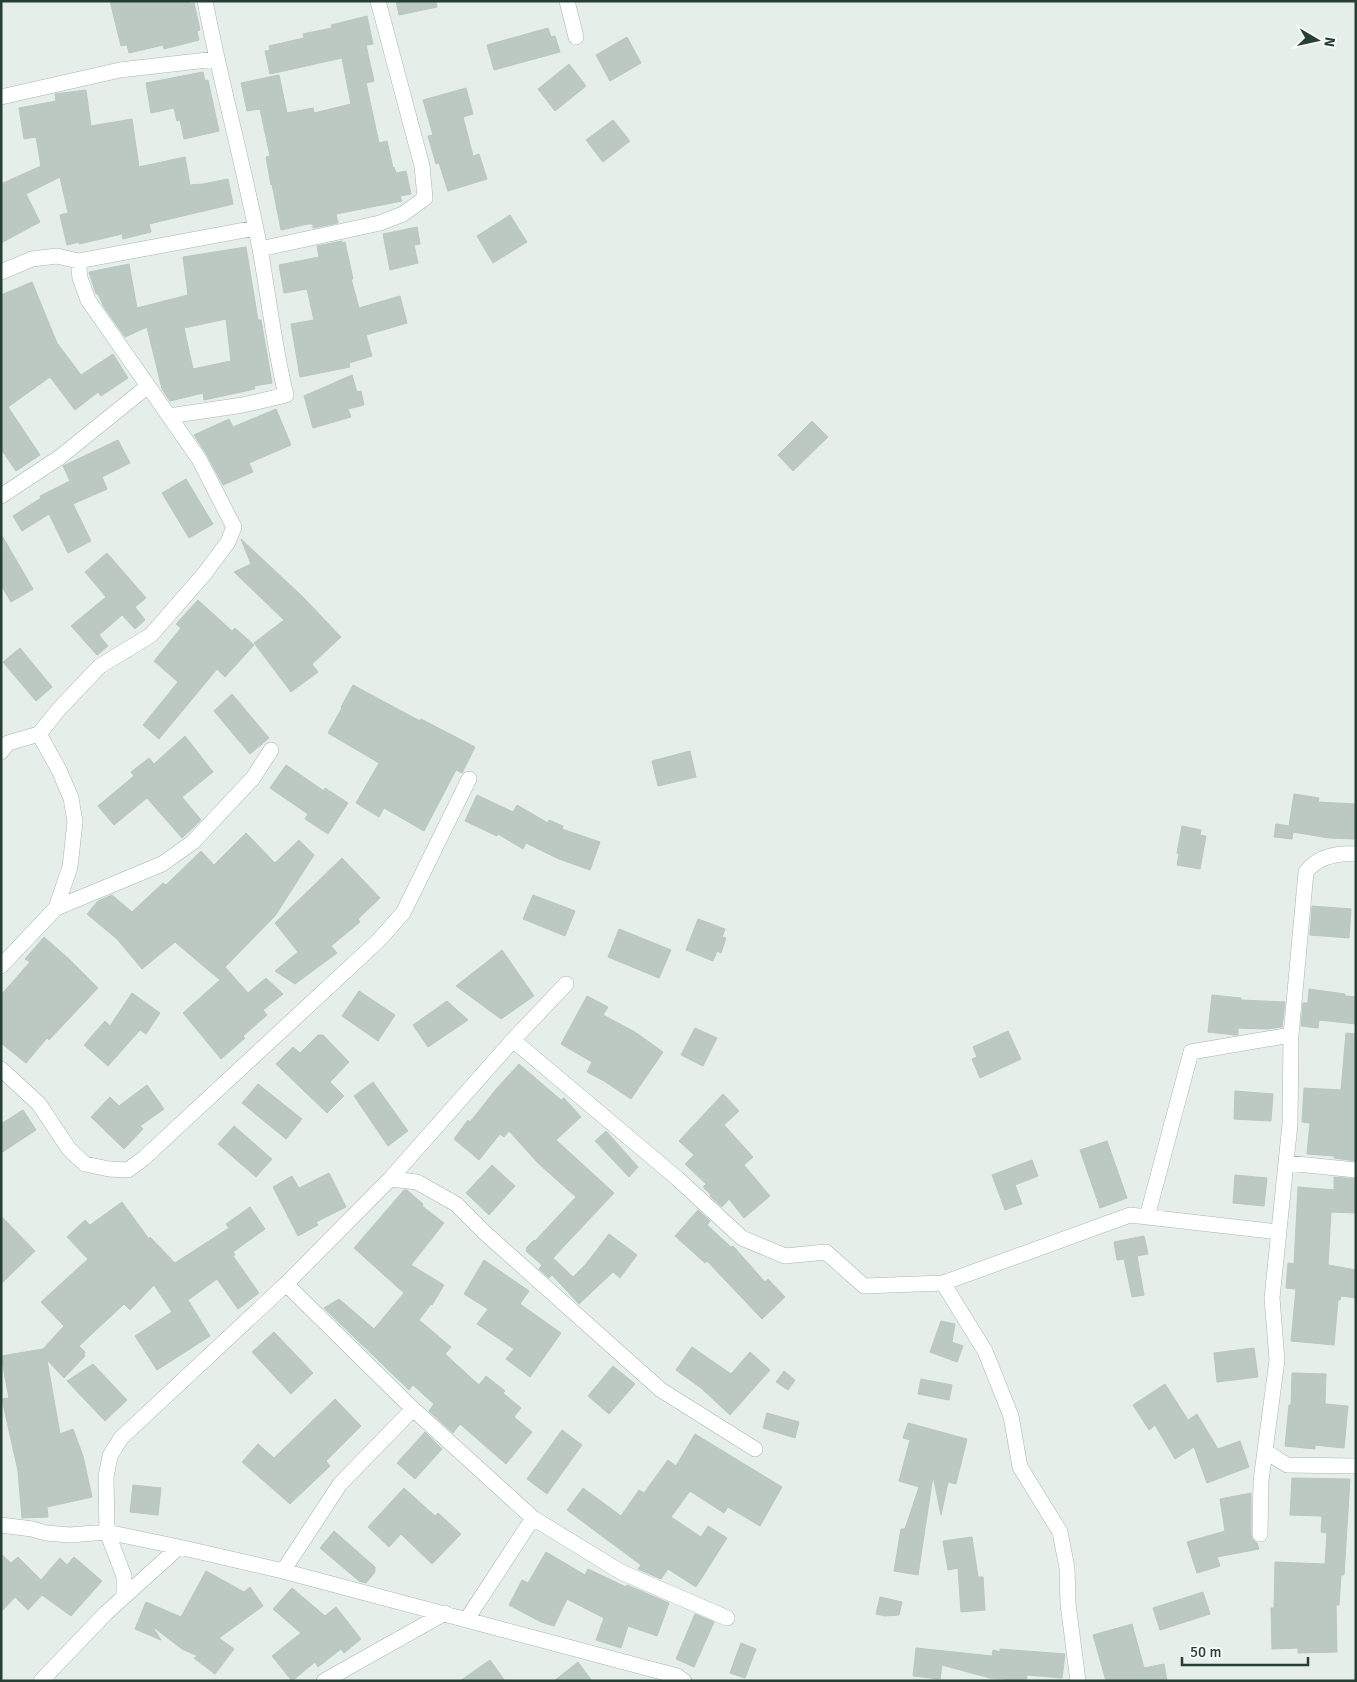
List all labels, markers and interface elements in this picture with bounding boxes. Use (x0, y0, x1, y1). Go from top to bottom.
north arrow (1292, 15, 1342, 65)
text: N (1320, 36, 1339, 48)
scale bar (1182, 1634, 1308, 1666)
text: 50 m (1190, 1643, 1221, 1661)

